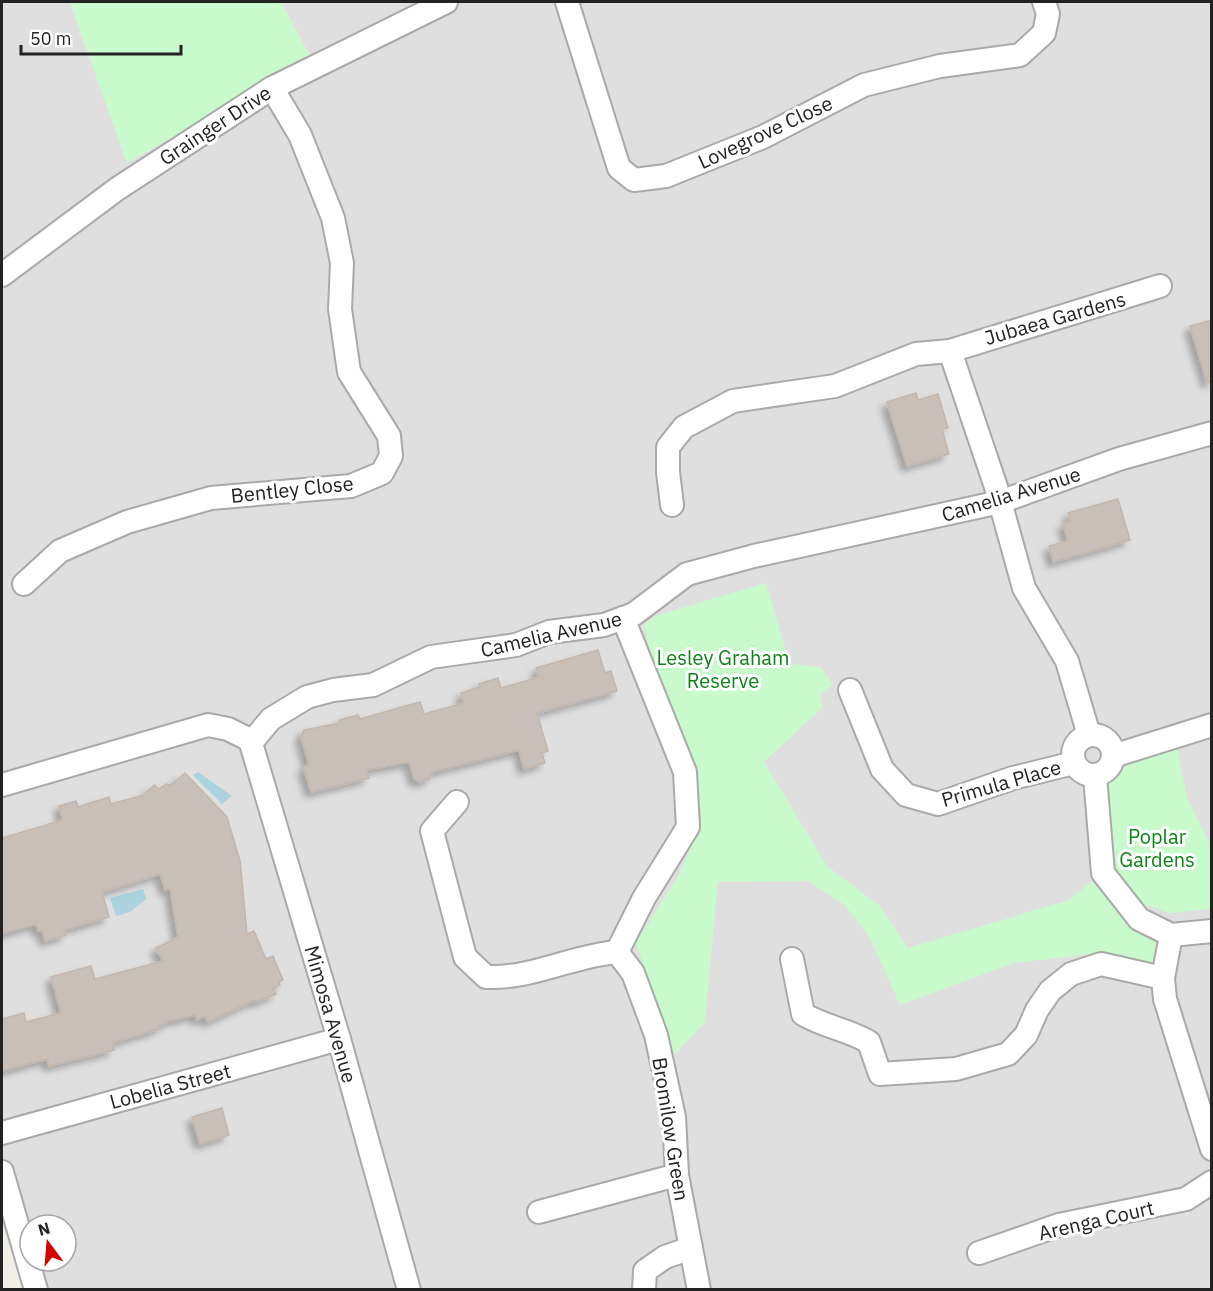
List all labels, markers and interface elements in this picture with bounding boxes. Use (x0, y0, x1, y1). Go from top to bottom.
scale bar (21, 18, 182, 56)
text: 50 m (30, 27, 72, 50)
street label: Grainger Drive (154, 79, 276, 171)
street label: Lovegrove Close (693, 89, 837, 175)
street label: Jubaea Gardens (981, 285, 1129, 351)
street label: Camelia Avenue (938, 460, 1084, 528)
street label: Bentley Close (229, 469, 355, 509)
street label: Camelia Avenue (478, 605, 624, 663)
park label: Lesley Graham Reserve (657, 644, 789, 694)
street label: Primula Place (938, 753, 1064, 813)
park label: Poplar Gardens (1119, 823, 1195, 873)
street label: Mimosa Avenue (298, 942, 364, 1086)
street label: Bromilow Green (646, 1055, 696, 1203)
street label: Lobelia Street (106, 1057, 234, 1115)
street label: Arenga Court (1036, 1194, 1156, 1246)
north arrow (18, 1213, 78, 1273)
text: N (36, 1217, 52, 1240)

